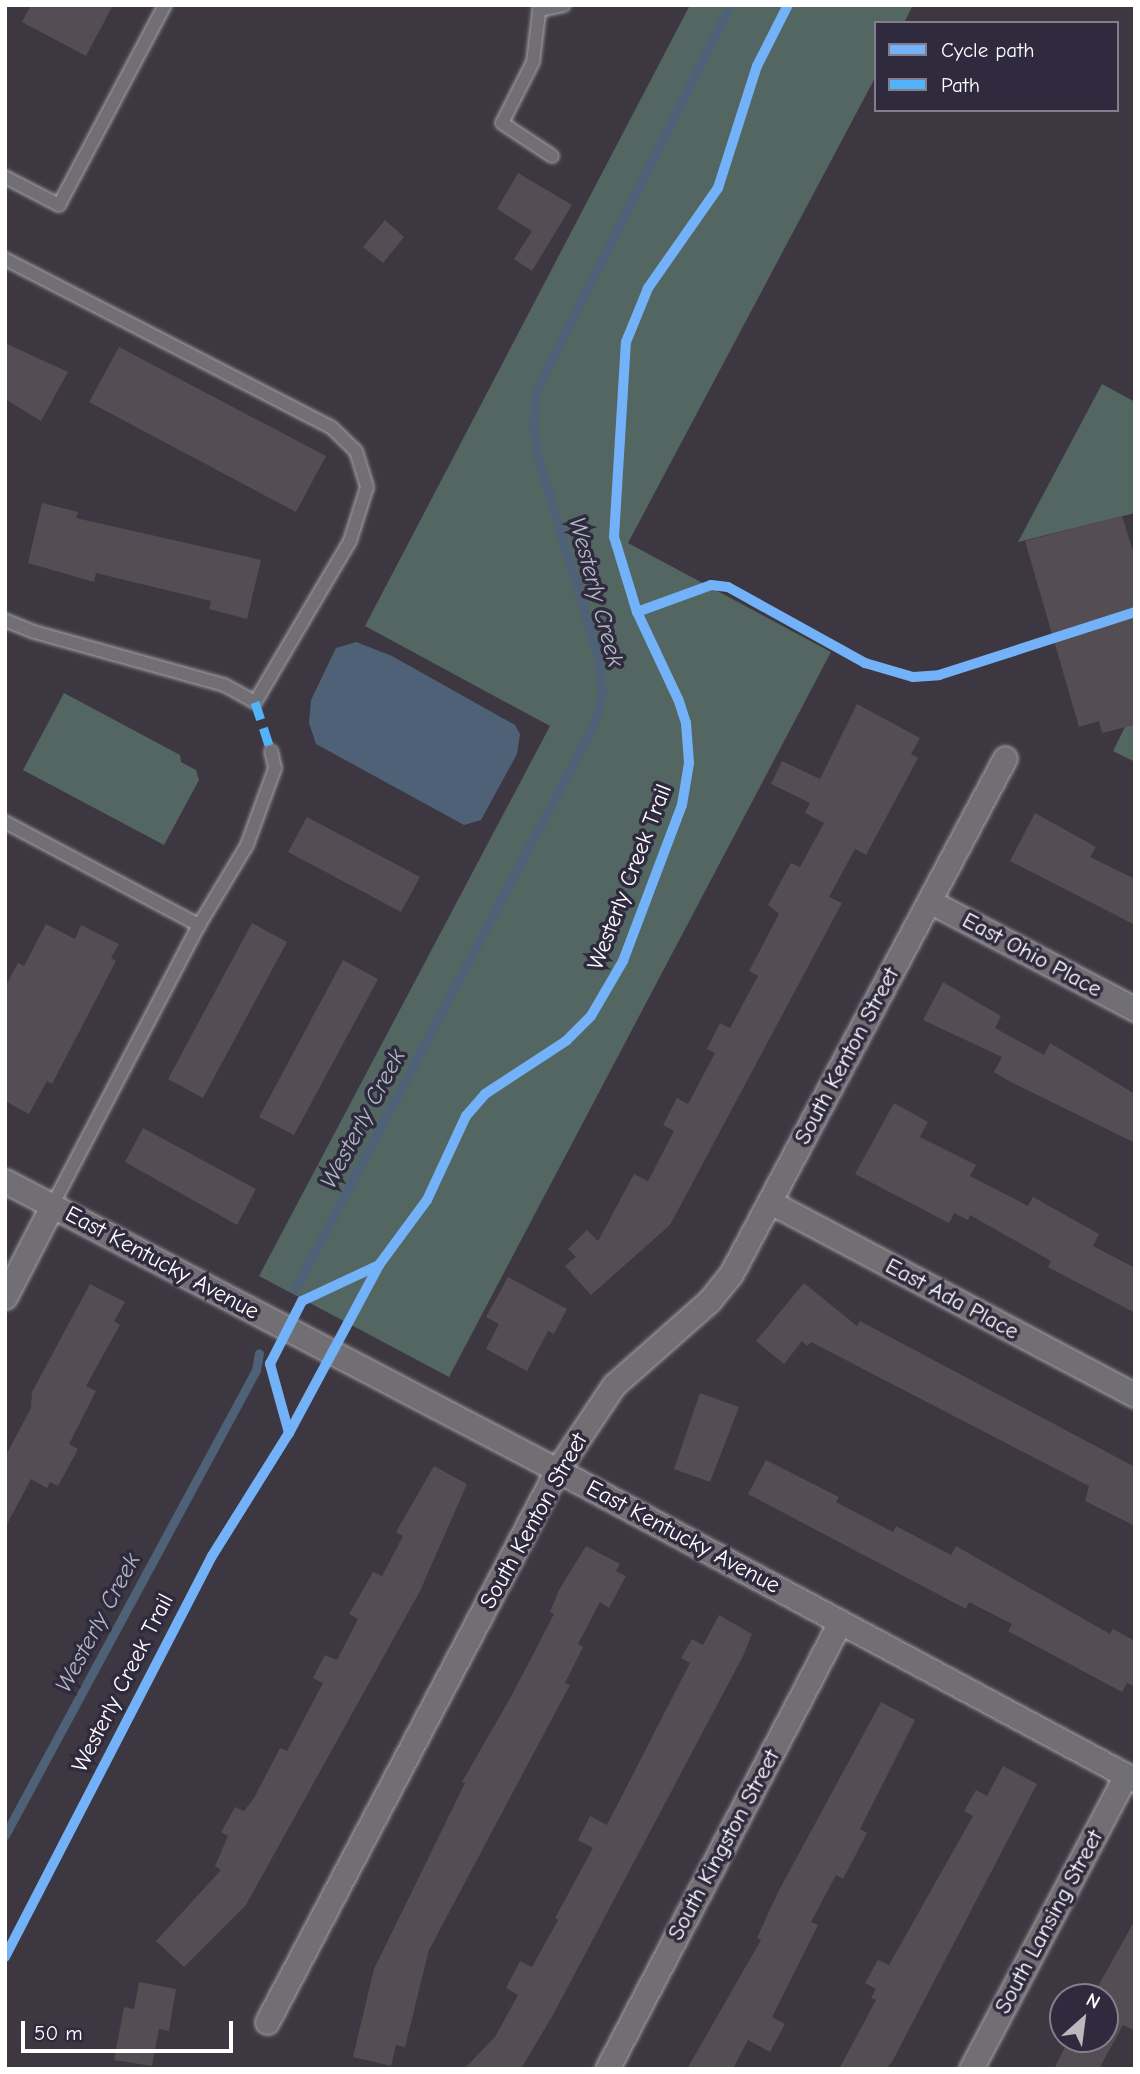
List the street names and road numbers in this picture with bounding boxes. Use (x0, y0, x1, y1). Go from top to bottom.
street label: Westerly Creek Trail (582, 780, 678, 974)
street label: East Ohio Place (957, 907, 1107, 1003)
street label: South Kenton Street (789, 963, 905, 1149)
street label: East Kentucky Avenue (61, 1200, 263, 1326)
street label: East Ada Place (881, 1252, 1023, 1346)
street label: South Kenton Street (474, 1428, 594, 1614)
street label: East Kentucky Avenue (582, 1474, 784, 1600)
street label: Westerly Creek Trail (66, 1589, 180, 1777)
street label: South Kingston Street (662, 1745, 786, 1945)
street label: South Lansing Street (989, 1826, 1109, 2018)

